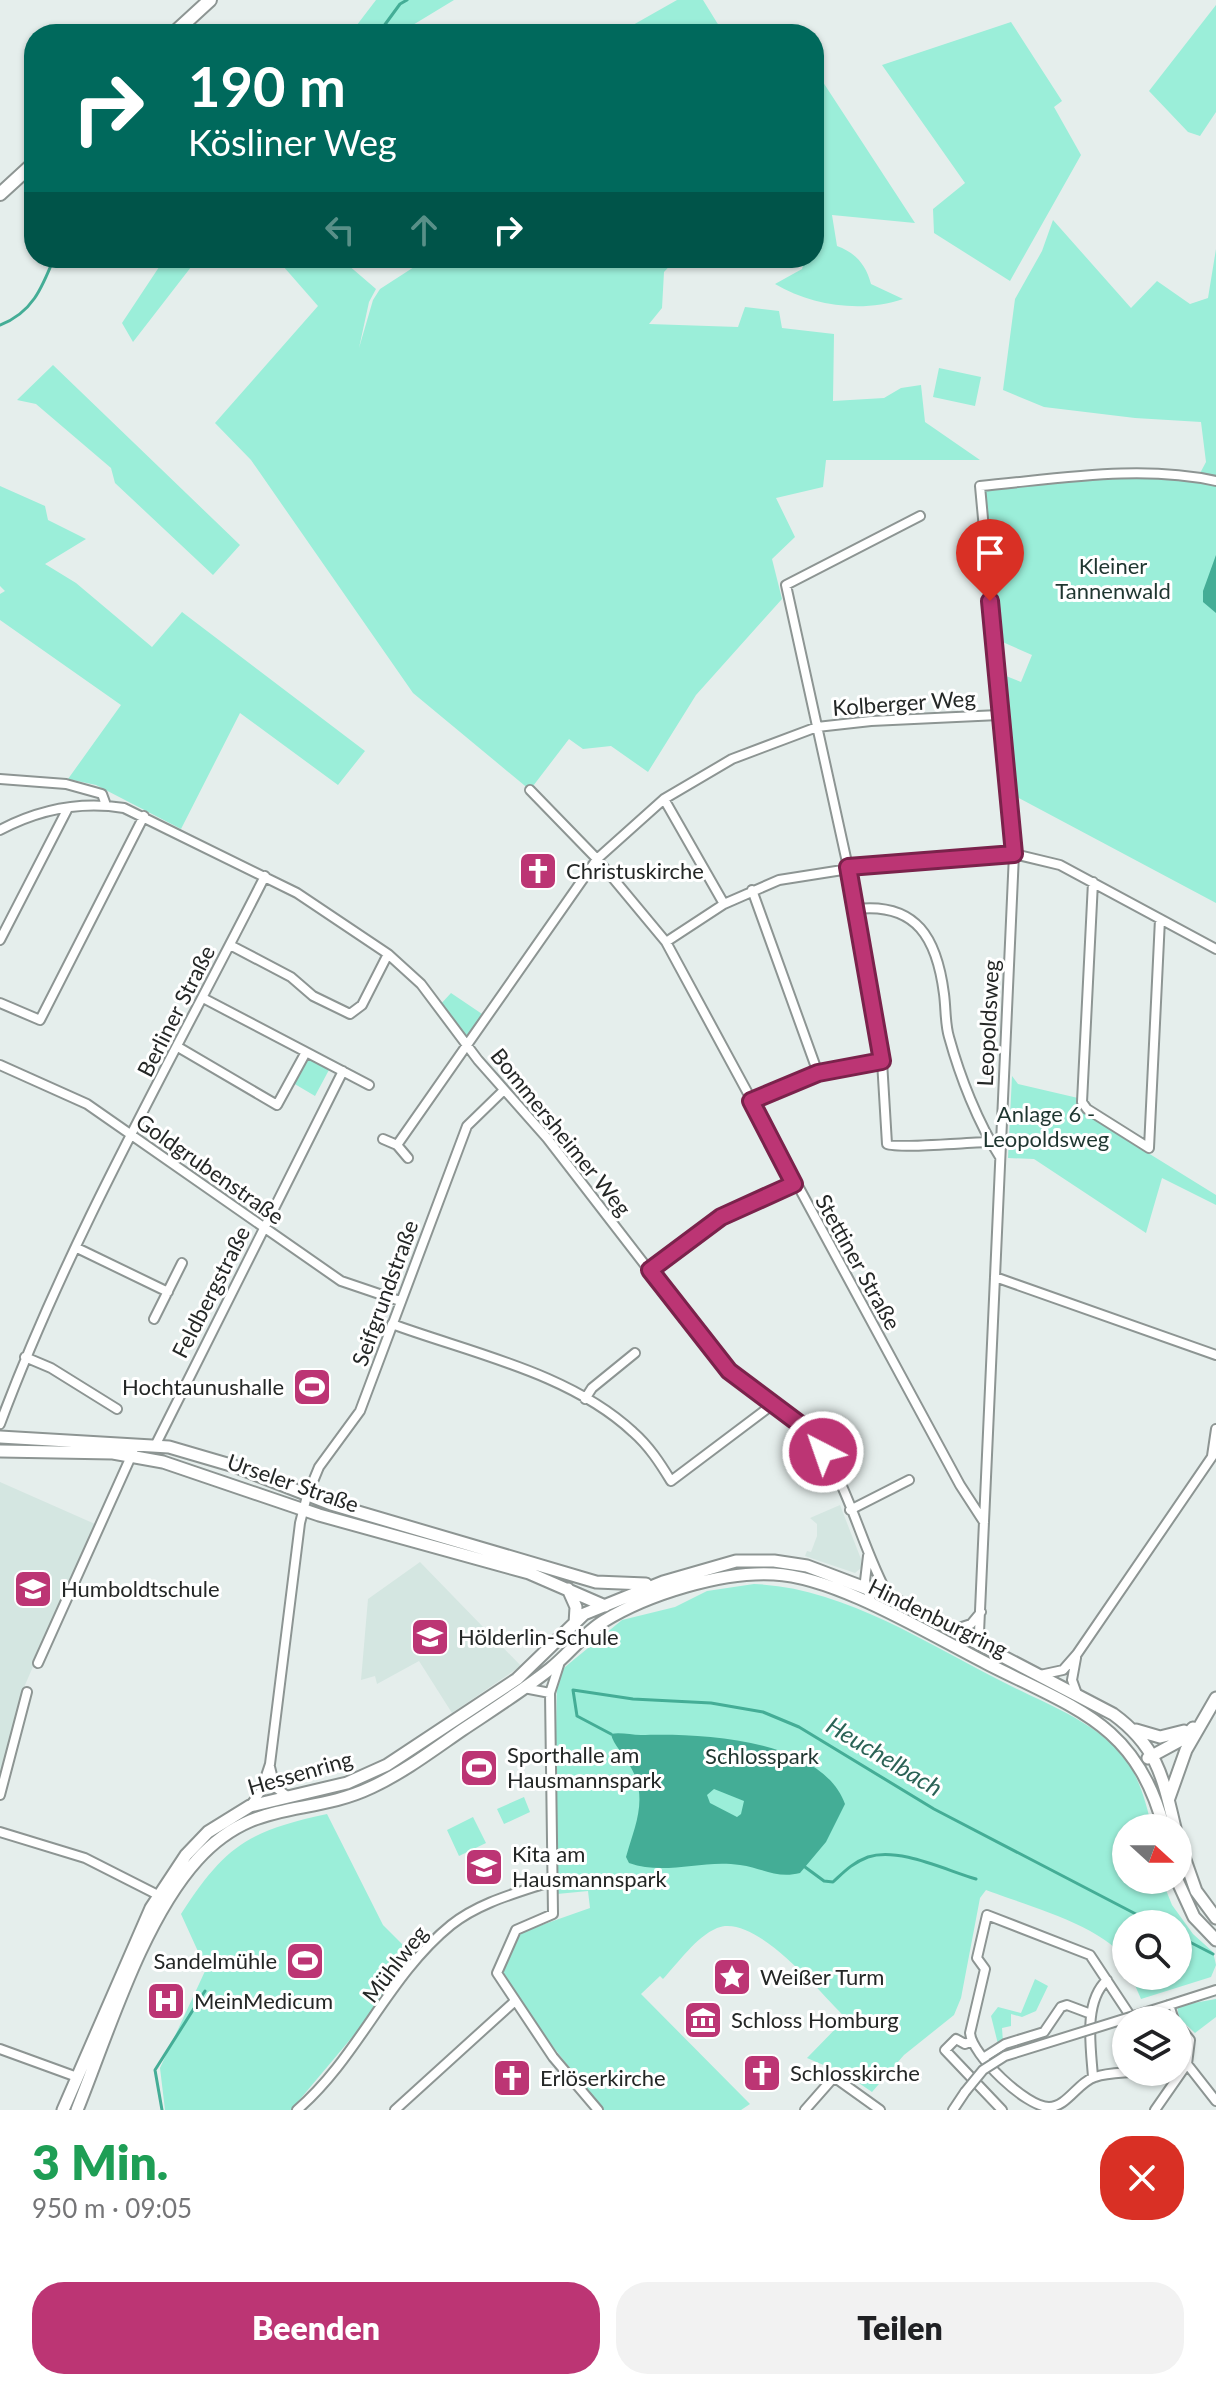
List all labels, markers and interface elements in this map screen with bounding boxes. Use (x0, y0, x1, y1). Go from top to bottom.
text: 190 m (188, 52, 346, 119)
icon: right (56, 56, 160, 160)
text: Kösliner Weg (188, 120, 397, 164)
icon: left (318, 208, 362, 252)
icon: ahead (402, 208, 446, 252)
icon: right (486, 208, 530, 252)
pin (956, 519, 1024, 601)
icon: arrive (968, 531, 1012, 575)
park label: Kleiner Tannenwald (1055, 552, 1171, 604)
street label: Kolberger Weg (831, 684, 976, 721)
church icon: Christuskirche (517, 850, 559, 892)
place label: Christuskirche (566, 857, 704, 884)
street label: Berliner Straße (131, 941, 220, 1081)
street label: Leopoldsweg (971, 959, 1004, 1087)
street label: Bommersheimer Weg (485, 1042, 637, 1221)
park label: Anlage 6 - Leopoldsweg (983, 1100, 1109, 1152)
street label: Goldgrubenstraße (131, 1108, 289, 1230)
street label: Stettiner Straße (810, 1189, 907, 1334)
street label: Seifgrundstraße (346, 1216, 423, 1369)
street label: Feldbergstraße (166, 1221, 255, 1362)
sports icon: Hochtaunushalle (291, 1366, 333, 1408)
place label: Hochtaunushalle (122, 1373, 284, 1400)
position arrow (781, 1410, 865, 1494)
street label: Urseler Straße (224, 1447, 363, 1518)
school or university icon: Humboldtschule (12, 1568, 54, 1610)
street label: Hindenburgring (864, 1572, 1012, 1663)
place label: Humboldtschule (61, 1575, 220, 1602)
school or university icon: Hölderlin-Schule (409, 1616, 451, 1658)
place label: Hölderlin-Schule (458, 1623, 619, 1650)
water label: Heuchelbach (822, 1710, 948, 1802)
place label: Sporthalle am Hausmannspark (507, 1741, 663, 1793)
park label: Schlosspark (705, 1742, 820, 1769)
street label: Hessenring (244, 1745, 356, 1800)
sports icon: Sporthalle am Hausmannspark (458, 1747, 500, 1789)
north arrow (1112, 1814, 1192, 1894)
map controls (1112, 1814, 1192, 2086)
place label: Kita am Hausmannspark (512, 1840, 668, 1892)
school or university icon: Kita am Hausmannspark (463, 1846, 505, 1888)
button: search (1112, 1910, 1192, 1990)
street label: Mühlweg (356, 1920, 433, 2008)
sports icon: Sandelmühle (284, 1940, 326, 1982)
place label: Sandelmühle (153, 1947, 277, 1974)
place icon: Weißer Turm (711, 1956, 753, 1998)
place label: Weißer Turm (760, 1963, 884, 1990)
hospital icon: MeinMedicum (145, 1980, 187, 2022)
place label: MeinMedicum (194, 1987, 333, 2014)
museum icon: Schloss Homburg (682, 1999, 724, 2041)
place label: Schloss Homburg (731, 2006, 899, 2033)
button: layers (1112, 2006, 1192, 2086)
church icon: Schlosskirche (741, 2052, 783, 2094)
church icon: Erlöserkirche (491, 2057, 533, 2099)
place label: Schlosskirche (790, 2059, 920, 2086)
place label: Erlöserkirche (540, 2064, 666, 2091)
text: 3 Min. (32, 2133, 168, 2190)
button: close (1100, 2136, 1184, 2220)
text: 950 m · 09:05 (32, 2192, 192, 2224)
button: Beenden (32, 2282, 600, 2374)
button: Teilen (616, 2282, 1184, 2374)

